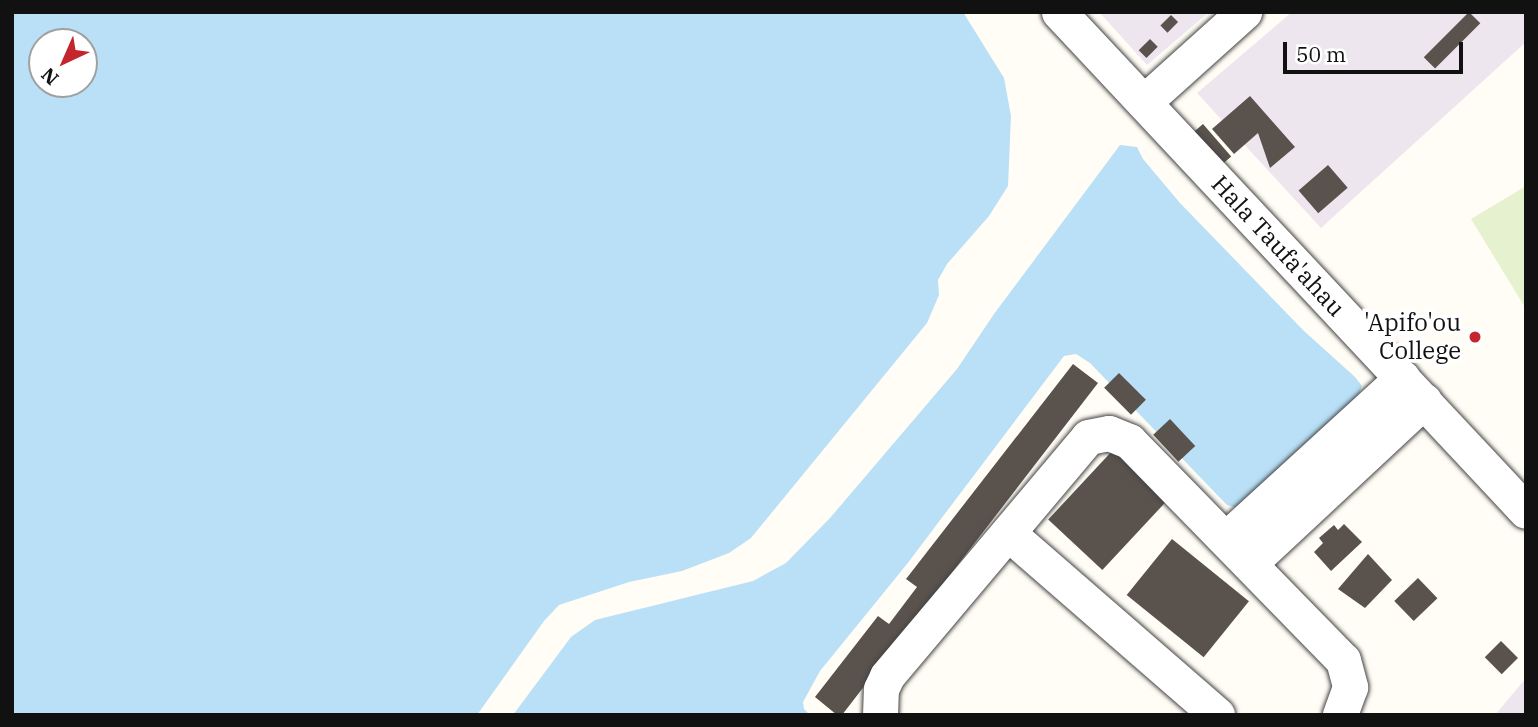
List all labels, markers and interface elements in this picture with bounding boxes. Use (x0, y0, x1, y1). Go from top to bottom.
north arrow (28, 28, 98, 98)
scale bar (1286, 28, 1466, 72)
text: 50 m (1296, 40, 1346, 68)
text: N (36, 63, 64, 91)
street label: Hala Taufa'ahau (1205, 170, 1351, 322)
place label: 'Apifo'ou College (1364, 309, 1461, 365)
marker: 'Apifo'ou College (1467, 329, 1483, 345)

